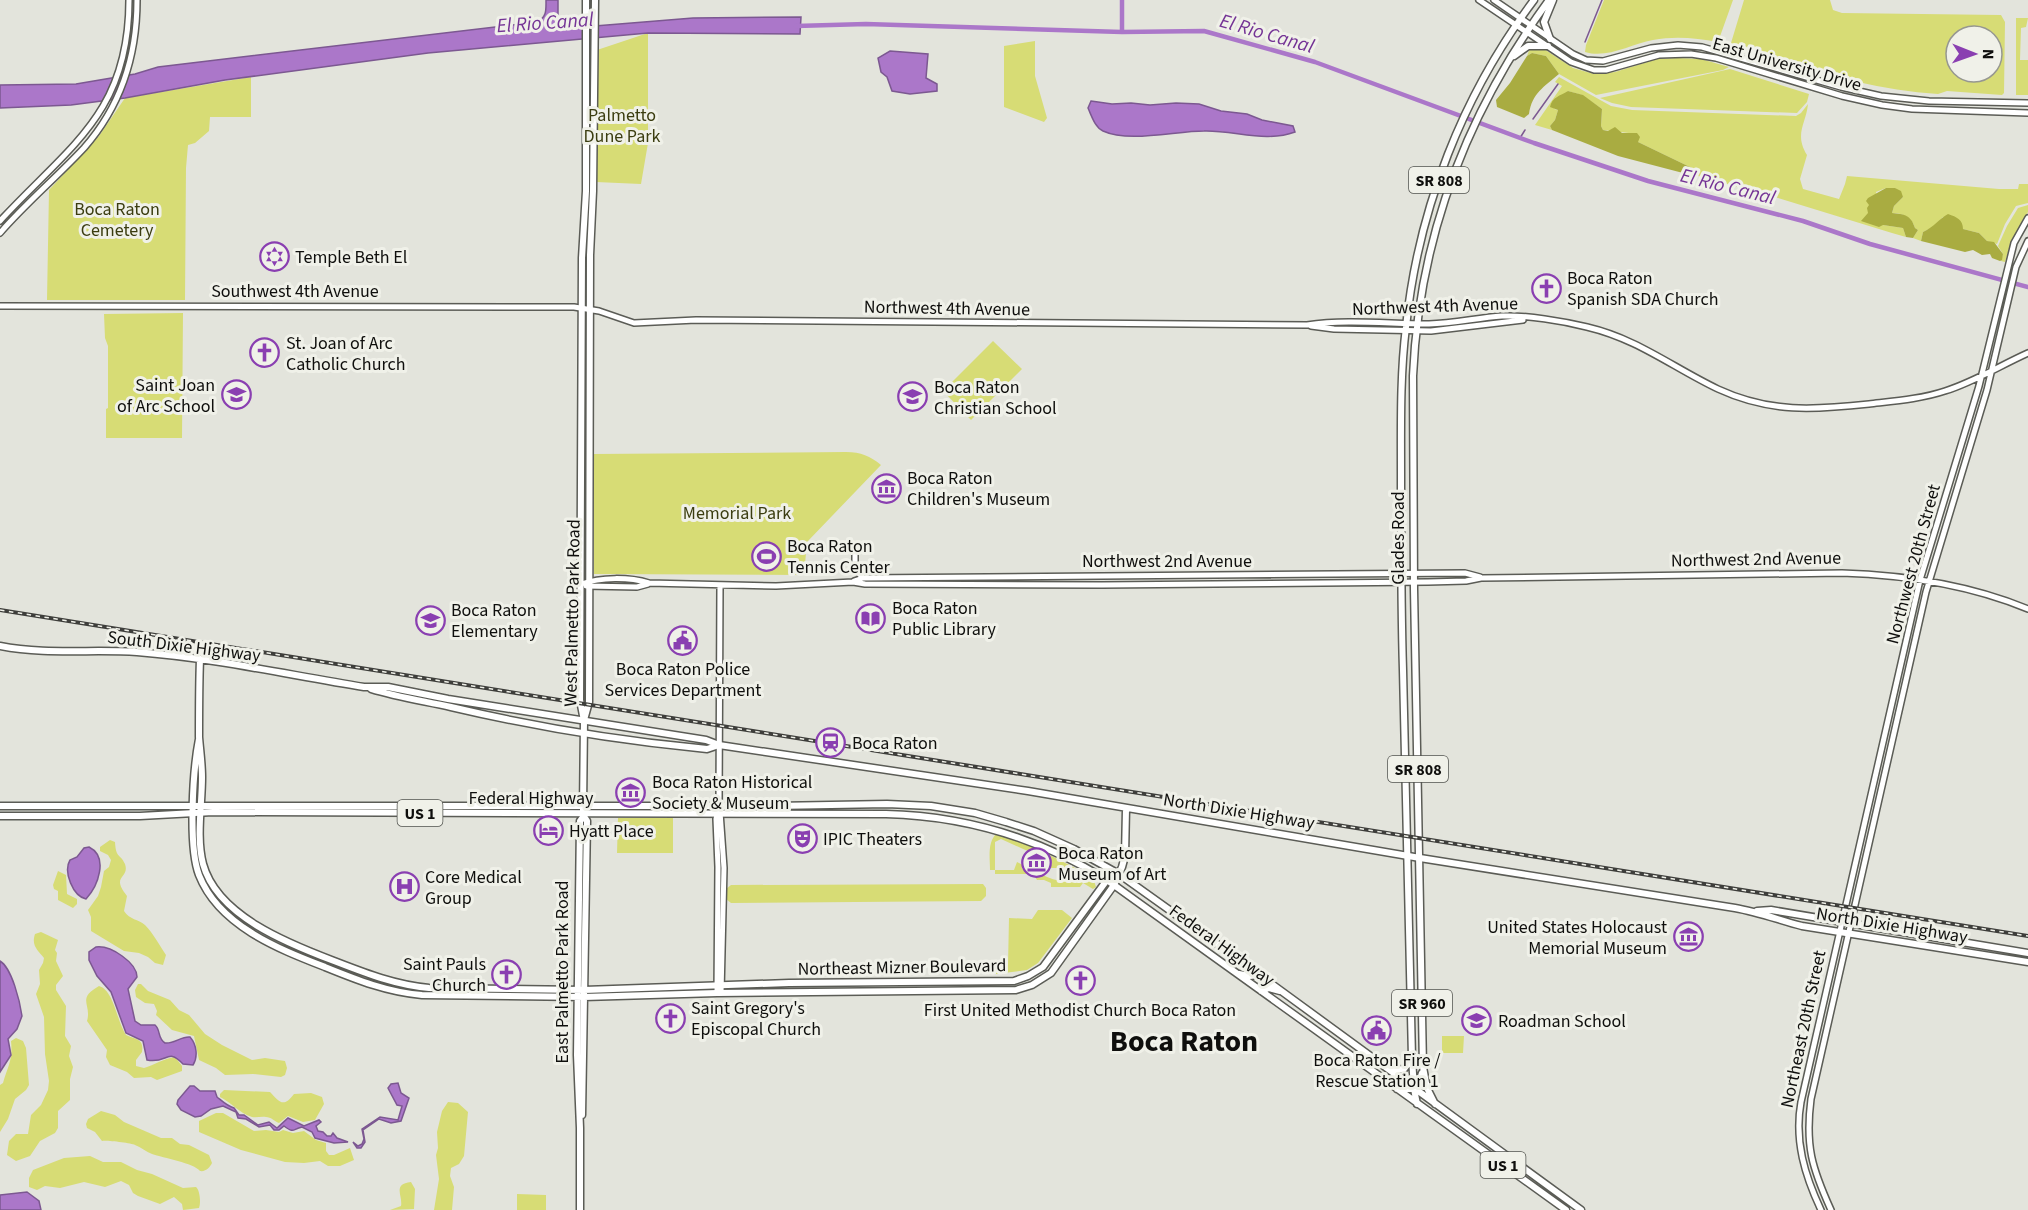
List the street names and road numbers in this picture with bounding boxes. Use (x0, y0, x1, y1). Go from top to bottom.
street label: East University Drive (1709, 31, 1864, 98)
road number: SR 808 (1409, 167, 1469, 193)
street label: Southwest 4th Avenue (211, 279, 379, 304)
street label: Northwest 4th Avenue (1352, 291, 1519, 322)
street label: Northwest 4th Avenue (864, 295, 1030, 322)
street label: Northwest 20th Street (1880, 481, 1947, 647)
street label: Glades Road (1386, 491, 1411, 585)
street label: West Palmetto Park Road (558, 519, 587, 707)
street label: Northwest 2nd Avenue (1671, 546, 1841, 573)
street label: Northwest 2nd Avenue (1082, 549, 1252, 574)
street label: South Dixie Highway (106, 625, 263, 668)
road number: SR 808 (1388, 756, 1448, 782)
street label: Federal Highway (469, 786, 594, 811)
street label: North Dixie Highway (1161, 787, 1317, 836)
road number: US 1 (398, 800, 442, 826)
street label: East Palmetto Park Road (550, 881, 575, 1063)
street label: Federal Highway (1164, 899, 1280, 993)
street label: North Dixie Highway (1814, 901, 1970, 950)
street label: Northeast 20th Street (1775, 948, 1832, 1110)
street label: Northeast Mizner Boulevard (797, 953, 1007, 982)
road number: SR 960 (1392, 990, 1452, 1016)
road number: US 1 (1480, 1152, 1526, 1178)

